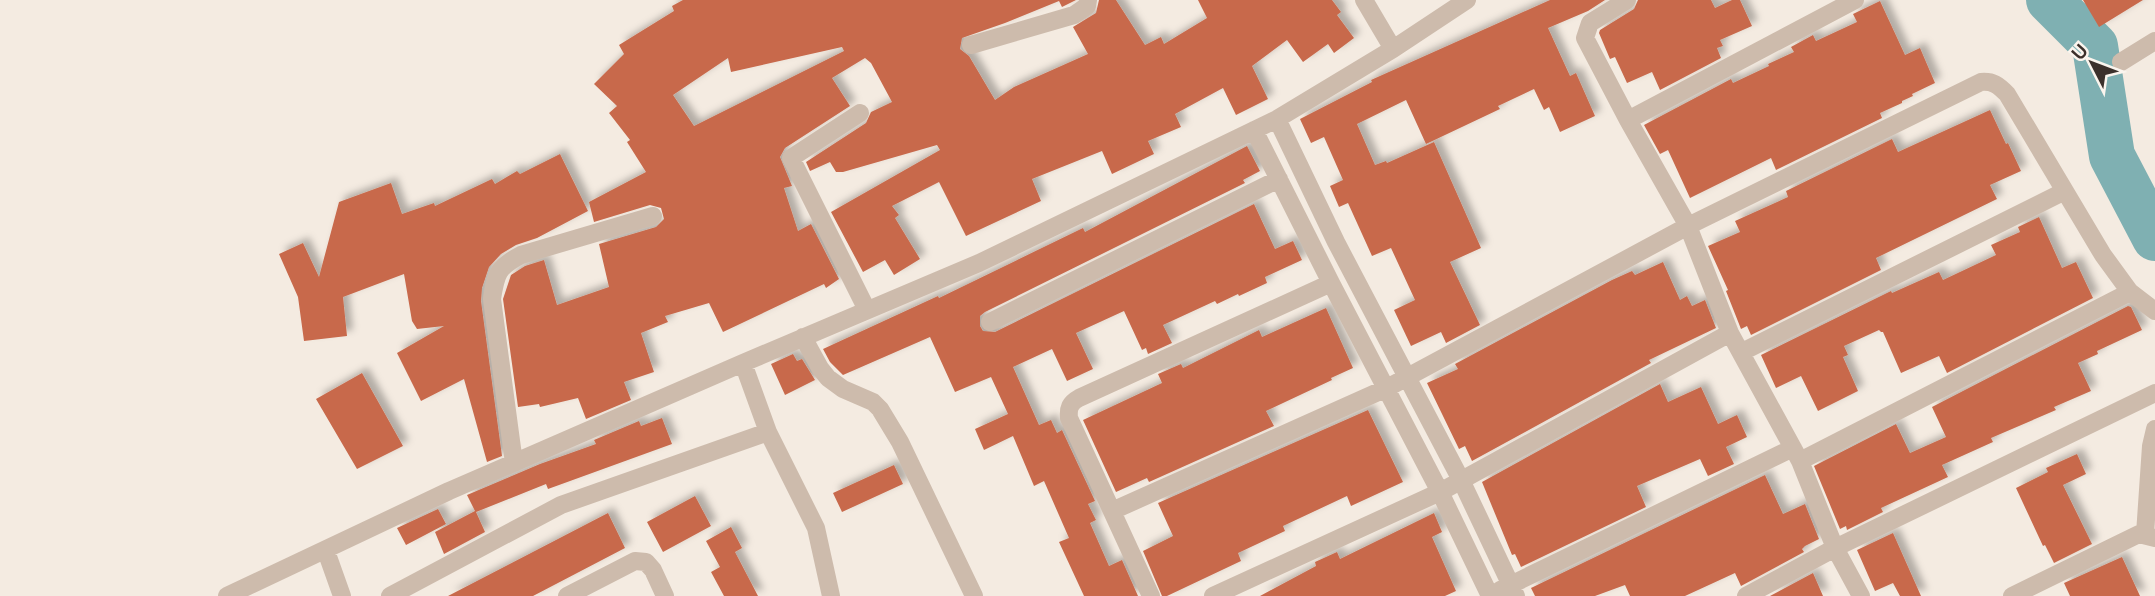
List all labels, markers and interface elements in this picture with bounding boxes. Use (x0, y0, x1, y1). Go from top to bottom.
north arrow (2057, 28, 2127, 98)
text: U (2067, 39, 2093, 65)

